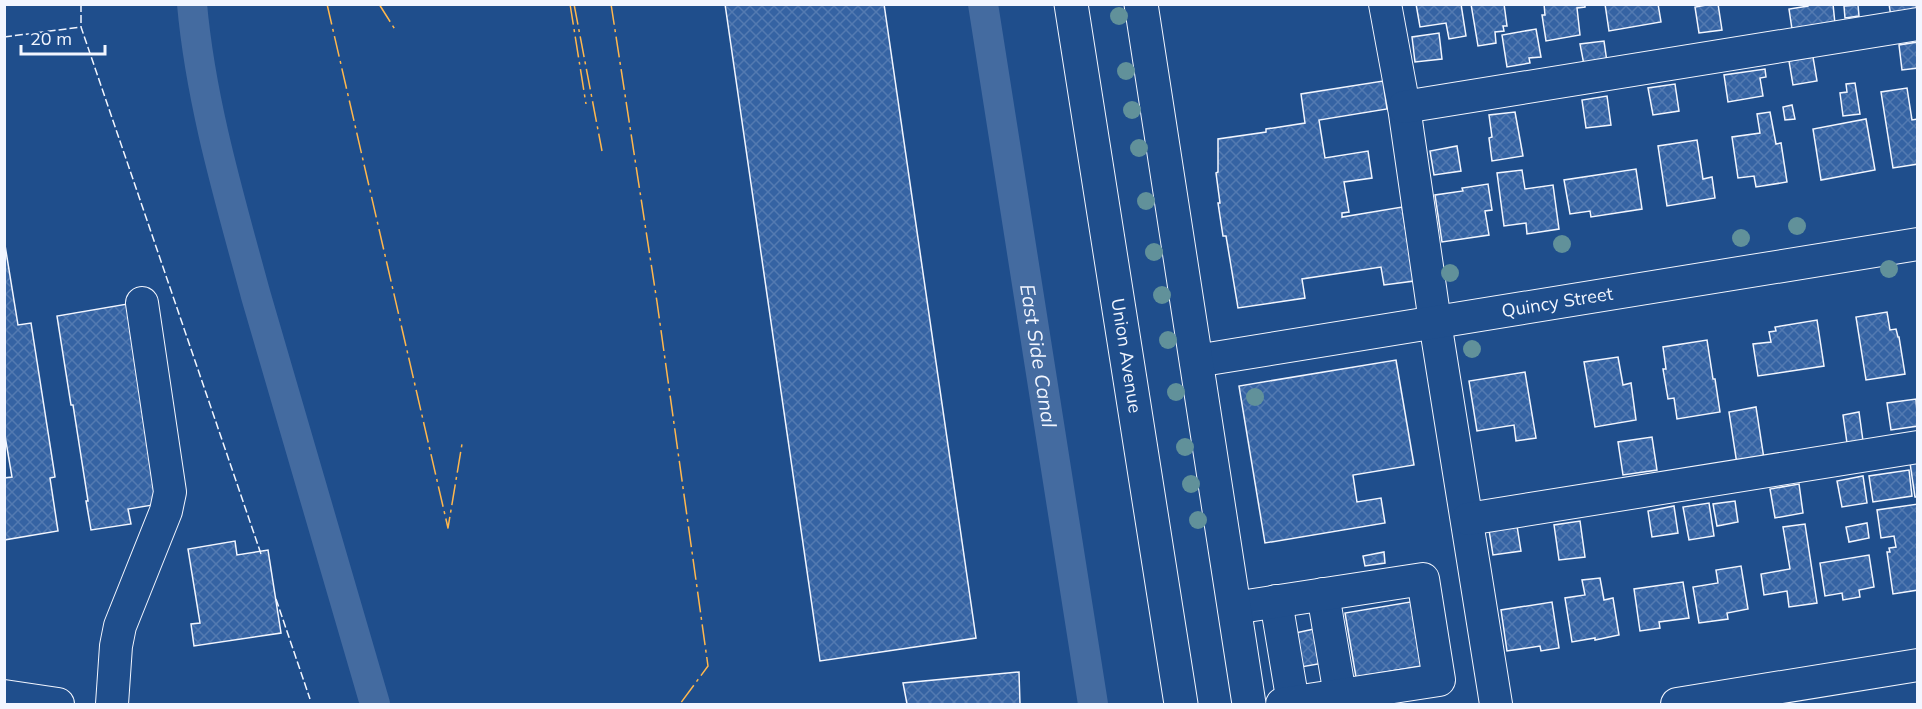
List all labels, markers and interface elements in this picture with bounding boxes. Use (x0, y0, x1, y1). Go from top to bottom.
scale bar (21, 18, 105, 56)
text: 20 m (30, 27, 72, 50)
water label: East Side Canal (1015, 282, 1062, 429)
street label: Quincy Street (1500, 282, 1614, 322)
street label: Union Avenue (1106, 296, 1147, 415)

